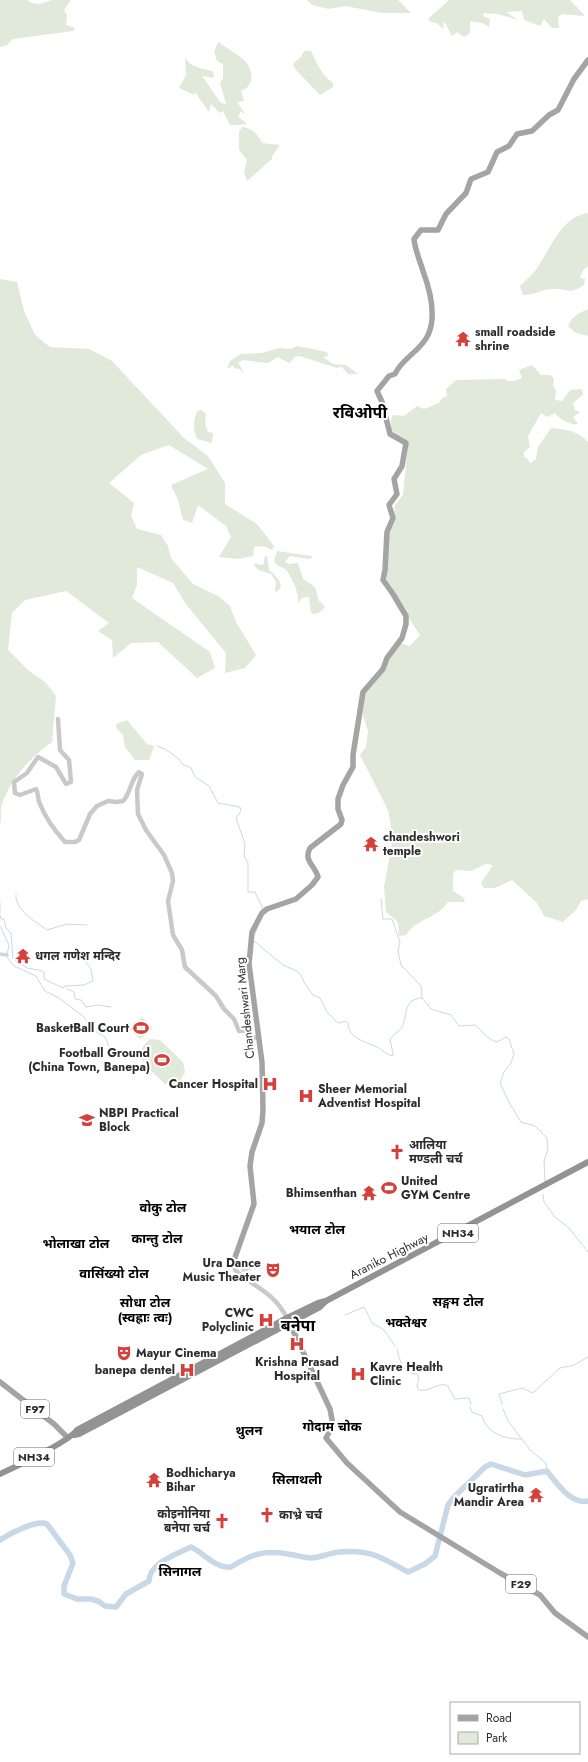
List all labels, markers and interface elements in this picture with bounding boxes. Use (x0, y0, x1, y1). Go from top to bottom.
place label: small roadside shrine (475, 323, 556, 355)
temple icon: small roadside shrine (454, 330, 472, 348)
district label: रविओपी (333, 401, 387, 424)
place label: chandeshwori temple (383, 828, 460, 860)
temple icon: chandeshwori temple (362, 835, 380, 853)
temple icon: धगल गणेश मन्दिर (14, 947, 32, 965)
place label: धगल गणेश मन्दिर (35, 947, 121, 965)
street label: Chandeshwari Marg (231, 956, 259, 1060)
place label: BasketBall Court (36, 1019, 129, 1037)
sports icon: BasketBall Court (132, 1019, 150, 1037)
place label: Football Ground (China Town, Banepa) (28, 1044, 150, 1076)
sports icon: Football Ground (China Town, Banepa) (153, 1051, 171, 1069)
place label: Cancer Hospital (169, 1075, 258, 1093)
hospital icon: Cancer Hospital (261, 1075, 279, 1093)
place label: Sheer Memorial Adventist Hospital (317, 1080, 420, 1112)
hospital icon: Sheer Memorial Adventist Hospital (297, 1087, 315, 1105)
place label: NBPI Practical Block (99, 1104, 179, 1136)
school or university icon: NBPI Practical Block (78, 1111, 96, 1129)
place label: आलिया मण्डली चर्च (409, 1136, 464, 1168)
church icon: आलिया मण्डली चर्च (388, 1143, 406, 1161)
place label: United GYM Centre (401, 1172, 470, 1204)
sports icon: United GYM Centre (380, 1179, 398, 1197)
place label: Bhimsenthan (286, 1184, 357, 1202)
temple icon: Bhimsenthan (360, 1184, 378, 1202)
district label: वोकु टोल (140, 1198, 187, 1217)
district label: भयाल टोल (289, 1220, 345, 1239)
road number: NH34 (438, 1224, 478, 1242)
street label: Araniko Highway (346, 1228, 432, 1284)
district label: कान्तु टोल (131, 1229, 183, 1248)
district label: भोलाखा टोल (43, 1234, 110, 1253)
place label: Ura Dance Music Theater (183, 1254, 261, 1286)
theatre icon: Ura Dance Music Theater (264, 1261, 282, 1279)
district label: वासिंख्यो टोल (79, 1264, 149, 1283)
district label: सङ्गम टोल (432, 1292, 484, 1311)
district label: सोधा टोल (स्वह्राः त्वः) (118, 1293, 172, 1327)
place label: CWC Polyclinic (202, 1304, 254, 1336)
hospital icon: CWC Polyclinic (257, 1311, 275, 1329)
district label: भक्तेश्वर (385, 1313, 427, 1332)
district label: बनेपा (281, 1314, 315, 1337)
hospital icon: Krishna Prasad Hospital (288, 1335, 306, 1353)
theatre icon: Mayur Cinema (115, 1344, 133, 1362)
place label: Mayur Cinema (136, 1344, 217, 1362)
place label: Krishna Prasad Hospital (255, 1353, 339, 1385)
place label: Kavre Health Clinic (370, 1358, 443, 1390)
place label: banepa dentel (95, 1361, 175, 1379)
hospital icon: banepa dentel (178, 1361, 196, 1379)
hospital icon: Kavre Health Clinic (349, 1365, 367, 1383)
road number: F97 (21, 1400, 49, 1418)
district label: गाेदाम चाेक (303, 1417, 362, 1436)
district label: थुलन (236, 1421, 263, 1440)
road number: NH34 (14, 1448, 54, 1466)
place label: Bodhicharya Bihar (166, 1464, 236, 1496)
district label: सिलाथली (272, 1470, 323, 1489)
temple icon: Bodhicharya Bihar (145, 1471, 163, 1489)
place label: Ugratirtha Mandir Area (454, 1479, 524, 1511)
temple icon: Ugratirtha Mandir Area (527, 1486, 545, 1504)
place label: कोइनोनिया बनेपा चर्च (157, 1505, 211, 1537)
church icon: काभ्रे चर्च (258, 1506, 276, 1524)
place label: काभ्रे चर्च (279, 1506, 323, 1524)
church icon: कोइनोनिया बनेपा चर्च (213, 1512, 231, 1530)
district label: सिनागल (159, 1562, 202, 1581)
road number: F29 (506, 1575, 536, 1593)
legend (450, 1702, 580, 1754)
text: Road (486, 1709, 512, 1727)
text: Park (486, 1729, 508, 1747)

